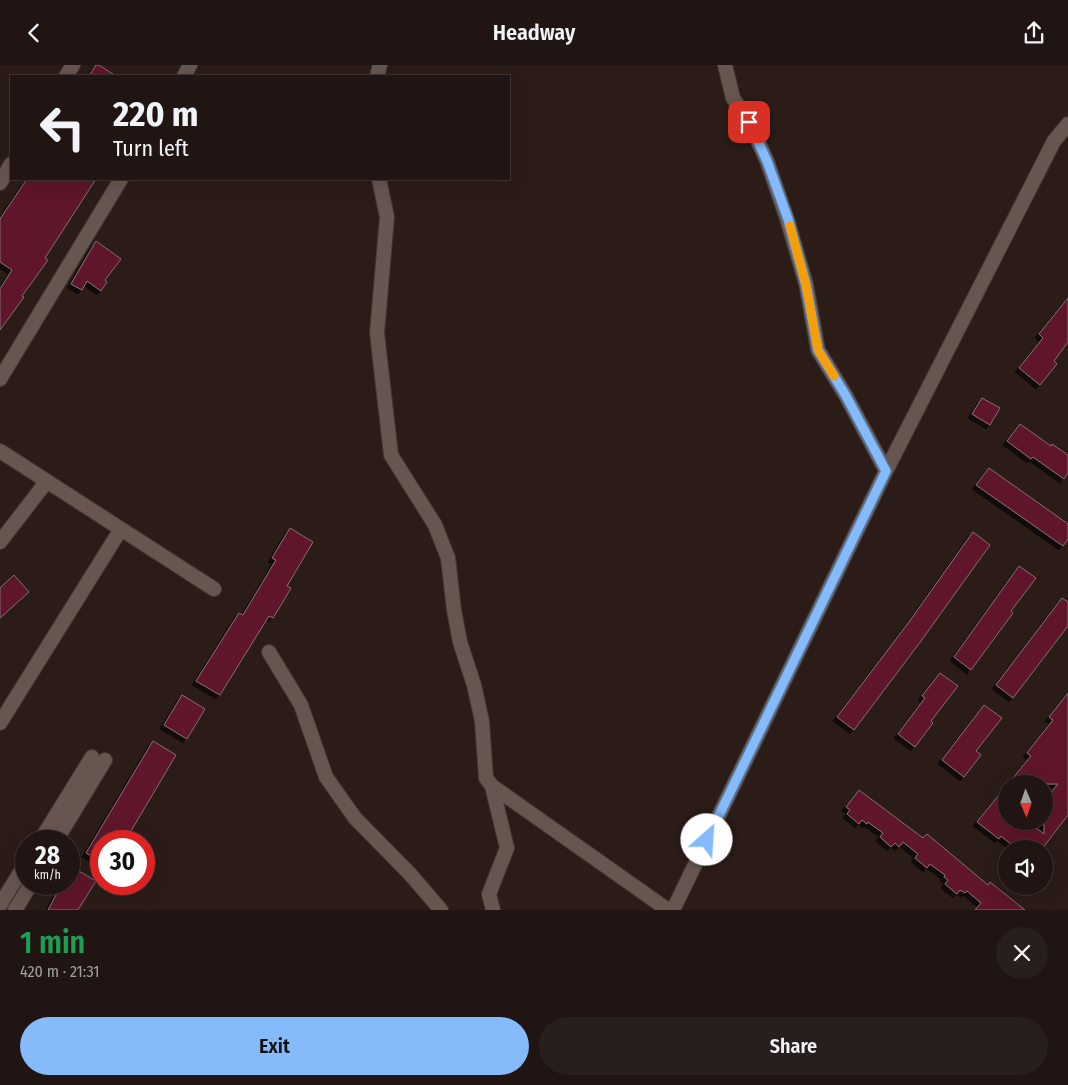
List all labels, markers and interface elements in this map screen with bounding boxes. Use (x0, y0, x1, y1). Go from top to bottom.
icon: back (20, 19, 48, 47)
text: Headway (493, 19, 575, 46)
icon: share (1020, 19, 1048, 47)
text: 220 m (113, 93, 199, 135)
icon: left (30, 95, 95, 160)
pin (728, 101, 770, 143)
icon: arrive (735, 108, 763, 136)
text: Turn left (113, 135, 189, 162)
north arrow (998, 775, 1052, 830)
map controls (998, 775, 1053, 895)
position arrow (680, 813, 732, 865)
speed limit sign: 30 (90, 830, 155, 895)
button: sound (998, 840, 1053, 895)
text: 28 (35, 841, 60, 871)
text: km/h (34, 868, 61, 882)
text: 1 min (20, 925, 85, 961)
button: close (996, 927, 1048, 979)
text: 420 m · 21:31 (20, 962, 99, 981)
button: Exit (20, 1017, 529, 1075)
button: Share (539, 1017, 1048, 1075)

